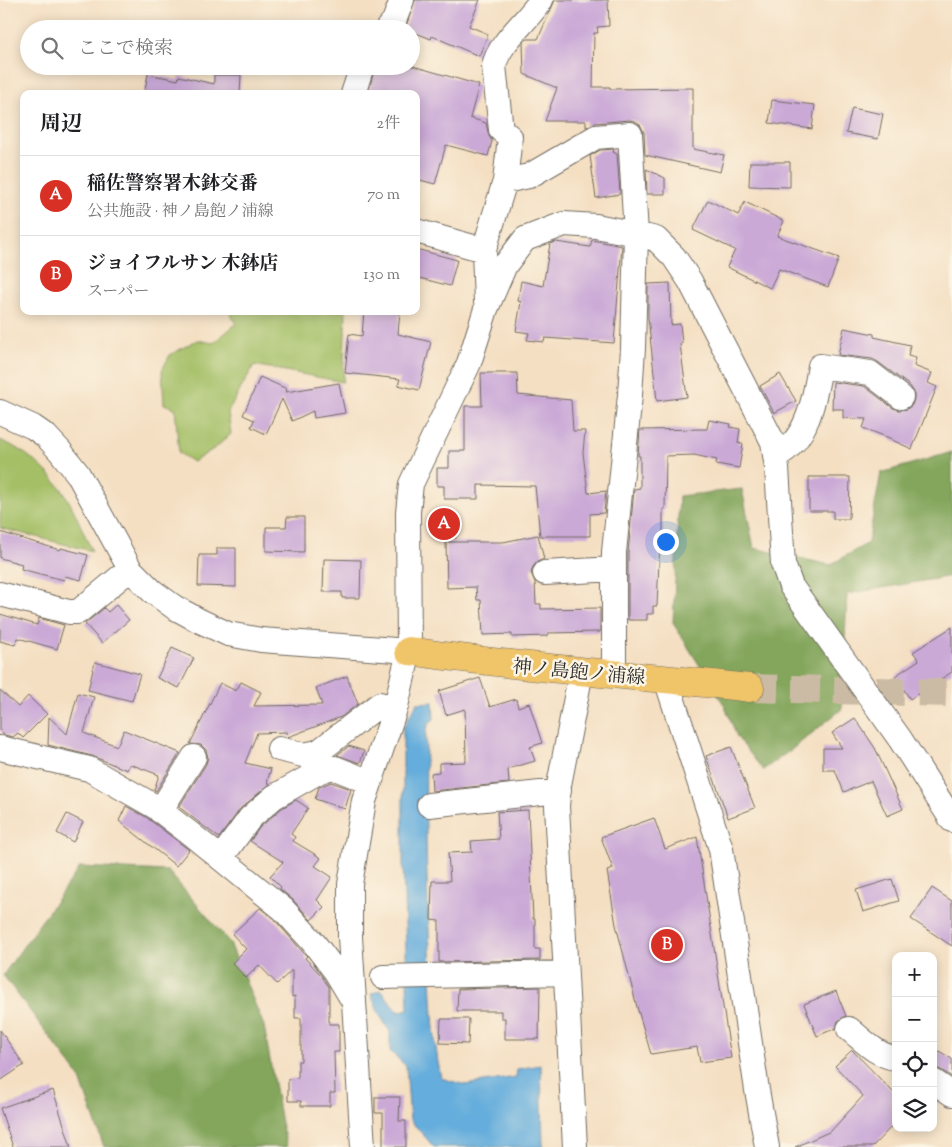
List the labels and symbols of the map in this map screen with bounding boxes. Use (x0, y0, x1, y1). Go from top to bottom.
pin: A (428, 505, 460, 543)
your location (653, 529, 679, 555)
street label: 神ノ島飽ノ浦線 (511, 654, 646, 693)
pin: B (651, 926, 683, 964)

